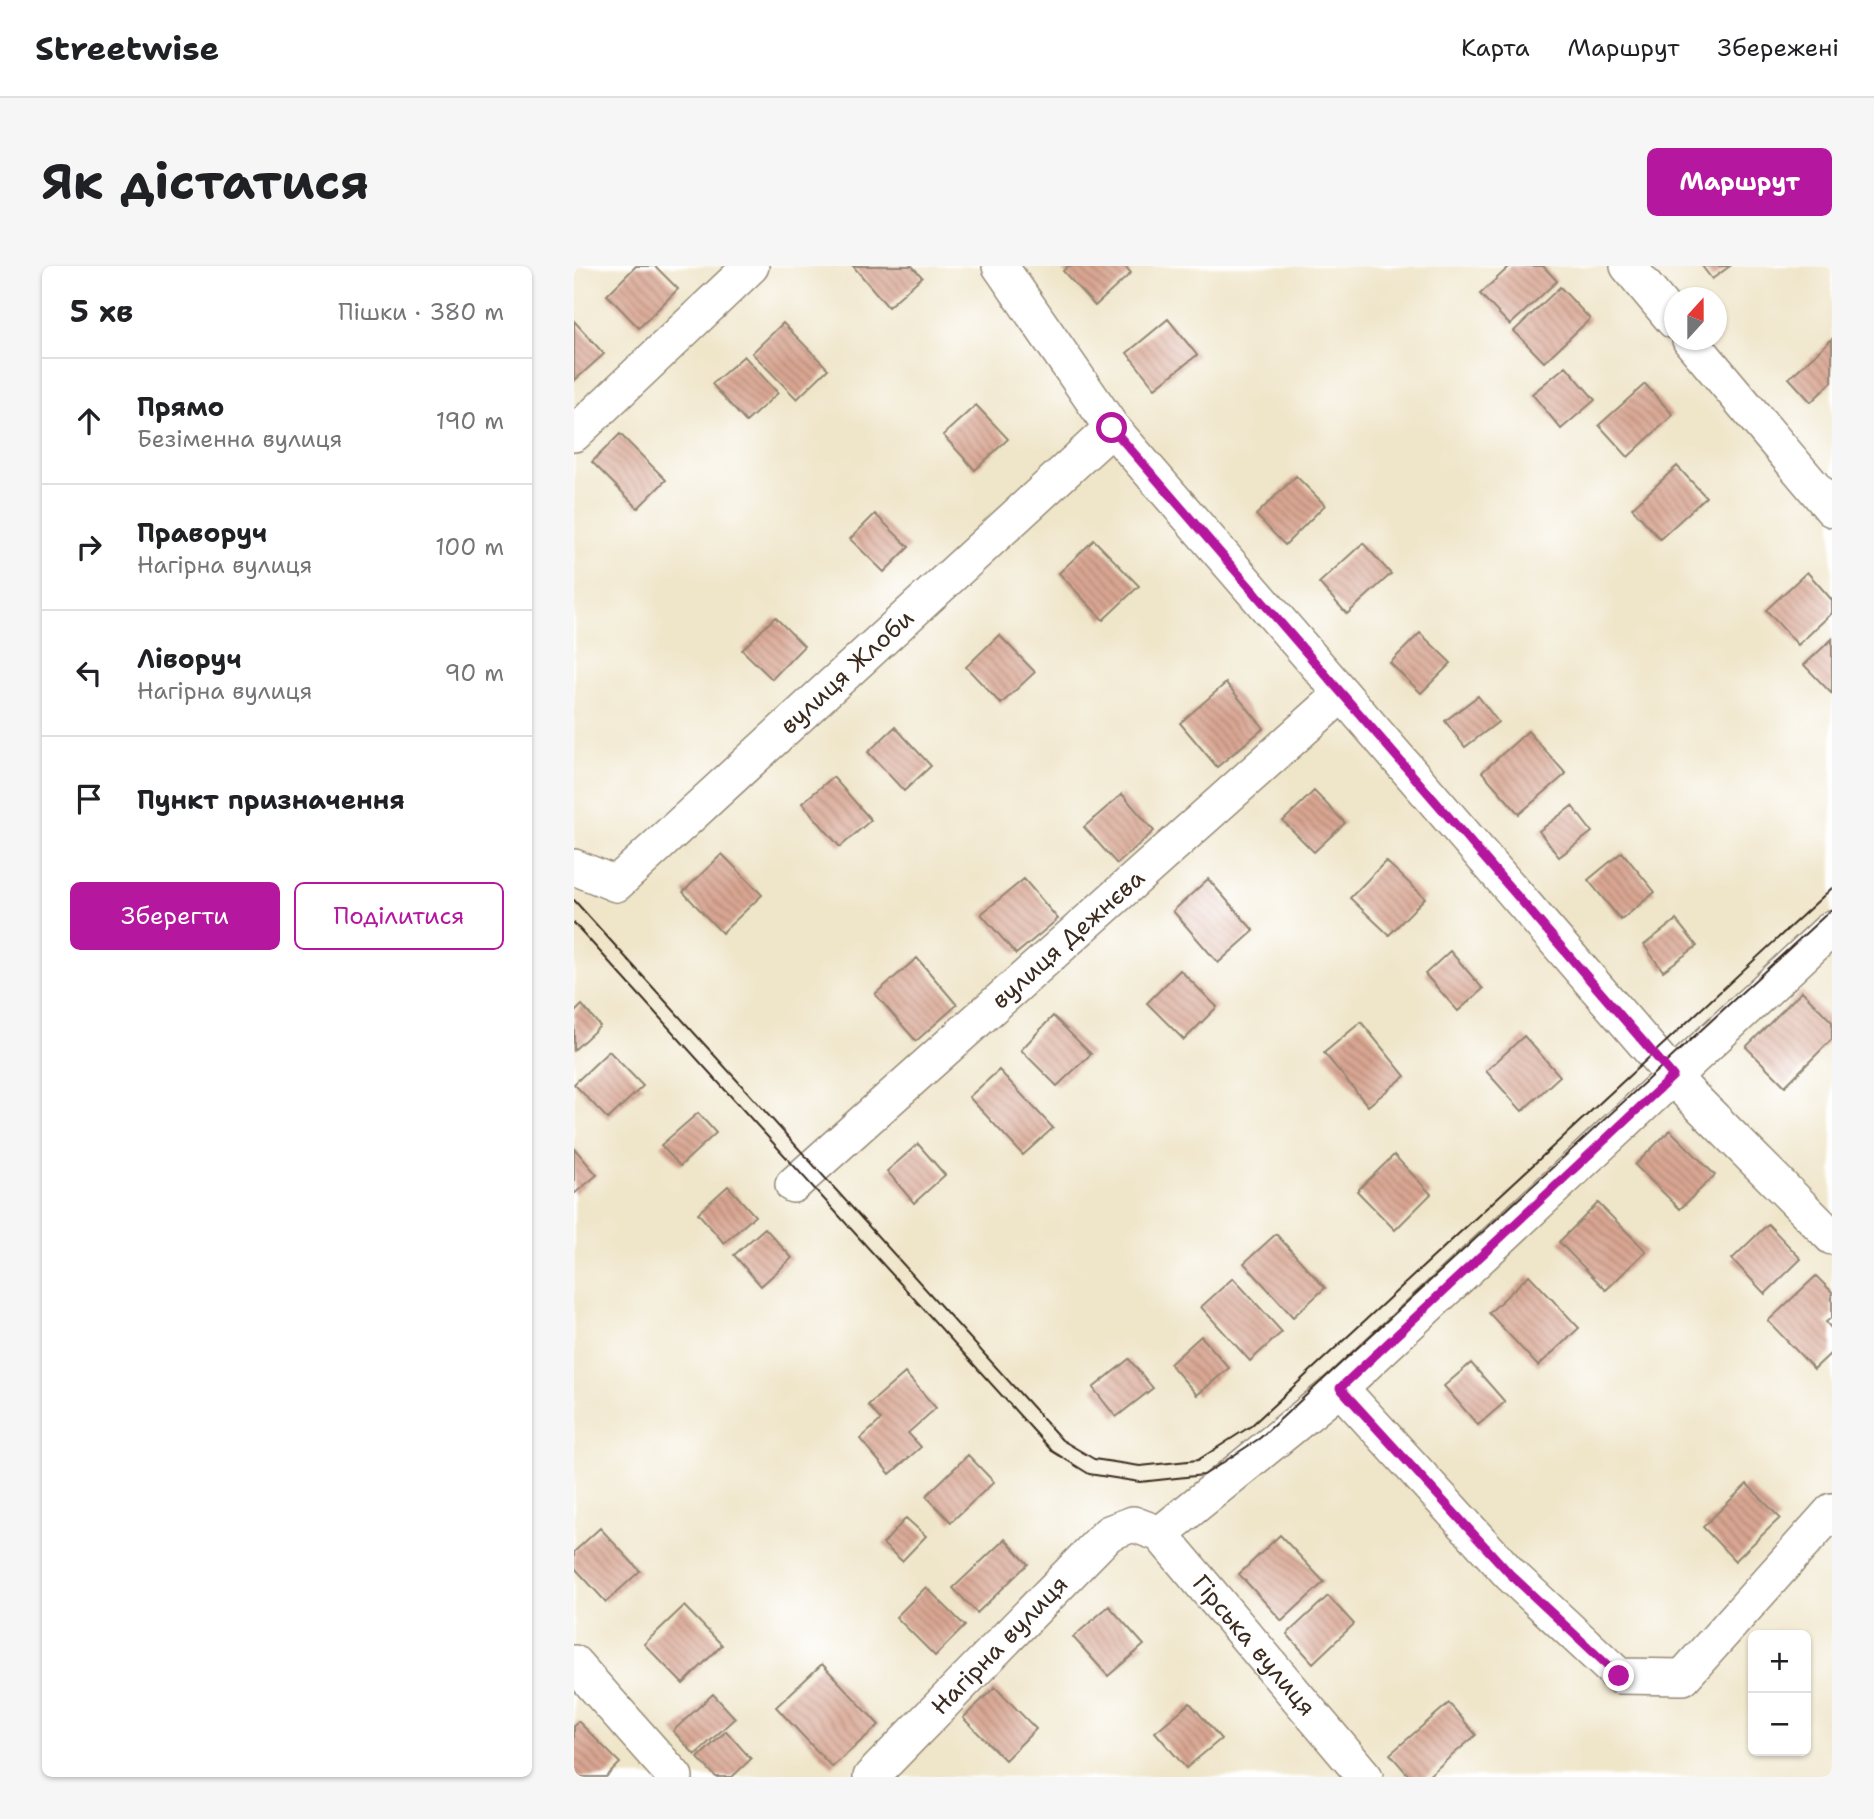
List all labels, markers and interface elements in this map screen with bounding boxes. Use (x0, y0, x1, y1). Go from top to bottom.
text: Streetwise (35, 26, 219, 71)
text: Карта (1461, 32, 1530, 64)
text: Маршрут (1568, 32, 1680, 64)
text: Збережені (1718, 32, 1839, 64)
button: Маршрут (1647, 148, 1832, 216)
text: Як дістатися (42, 149, 369, 215)
north arrow (1664, 287, 1727, 350)
text: 5 хв (70, 291, 133, 332)
text: Пішки · 380 m (338, 297, 504, 327)
text: Прямо (137, 389, 225, 424)
icon: ahead (70, 402, 108, 440)
text: 190 m (436, 406, 504, 436)
route start (1096, 412, 1127, 443)
text: Безіменна вулиця (137, 424, 342, 454)
text: Праворуч (137, 515, 267, 550)
icon: right (70, 528, 108, 566)
text: 100 m (435, 532, 504, 562)
text: Нагірна вулиця (137, 550, 312, 580)
street label: вулиця Жлоби (773, 602, 921, 741)
text: Ліворуч (137, 641, 242, 676)
icon: left (70, 654, 108, 692)
text: 90 m (444, 658, 504, 688)
text: Нагірна вулиця (137, 676, 312, 706)
icon: arrive (70, 780, 108, 818)
text: Пункт призначення (137, 782, 405, 817)
street label: вулиця Дежнєва (985, 862, 1151, 1016)
button: Зберегти (70, 882, 280, 950)
button: Поділитися (294, 882, 504, 950)
street label: Гірська вулиця (1185, 1568, 1323, 1723)
street label: Нагірна вулиця (924, 1569, 1075, 1722)
map controls (1748, 1630, 1811, 1756)
button: + (1748, 1630, 1811, 1693)
route end (1603, 1660, 1634, 1691)
button: − (1748, 1693, 1811, 1756)

